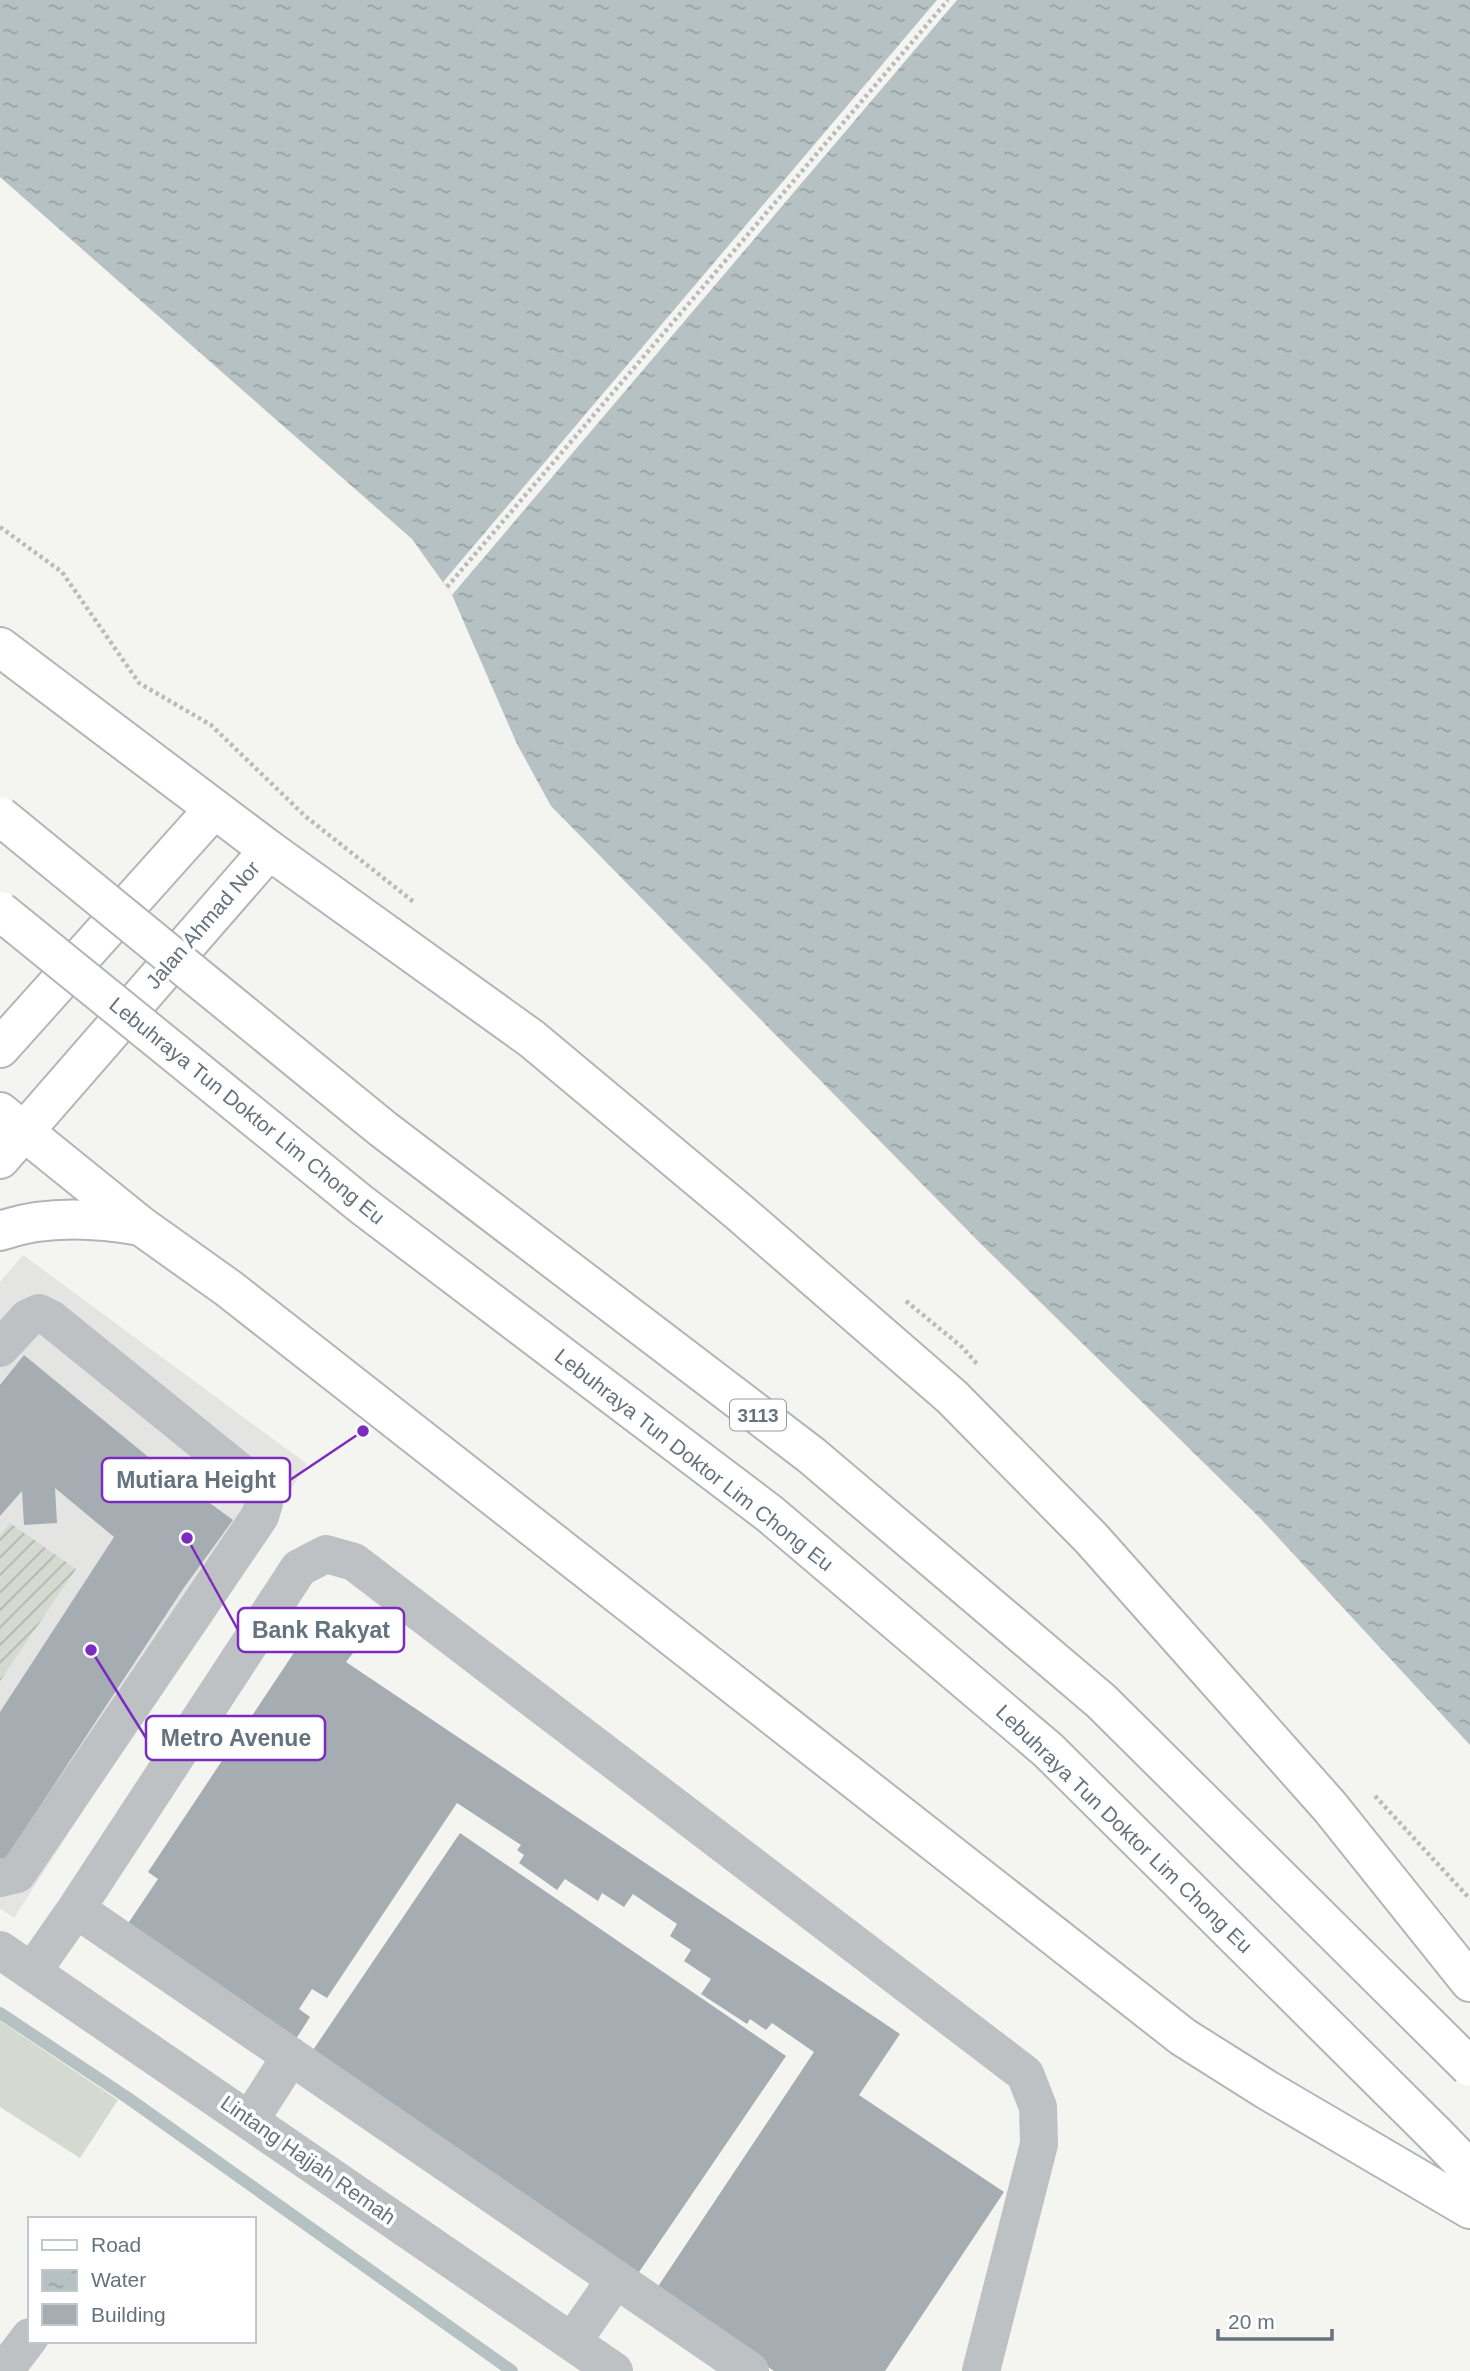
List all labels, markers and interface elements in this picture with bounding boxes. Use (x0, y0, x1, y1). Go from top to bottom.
street label: Jalan Ahmad Nor (141, 856, 264, 993)
street label: Lebuhraya Tun Doktor Lim Chong Eu (105, 993, 389, 1229)
street label: Lebuhraya Tun Doktor Lim Chong Eu (551, 1344, 838, 1575)
road number: 3113 (730, 1400, 786, 1430)
callout: Mutiara Height (102, 1458, 290, 1502)
text: Mutiara Height (116, 1467, 276, 1493)
callout: Bank Rakyat (238, 1608, 404, 1652)
text: Bank Rakyat (252, 1617, 390, 1643)
street label: Lebuhraya Tun Doktor Lim Chong Eu (992, 1700, 1257, 1957)
callout: Metro Avenue (146, 1716, 325, 1760)
text: Metro Avenue (161, 1725, 311, 1751)
street label: Lintang Hajjah Remah (217, 2091, 400, 2229)
legend (28, 2217, 256, 2343)
text: Road (91, 2233, 141, 2256)
text: Water (91, 2268, 146, 2291)
scale bar (1218, 2298, 1332, 2342)
text: Building (91, 2303, 166, 2326)
text: 20 m (1228, 2310, 1275, 2333)

